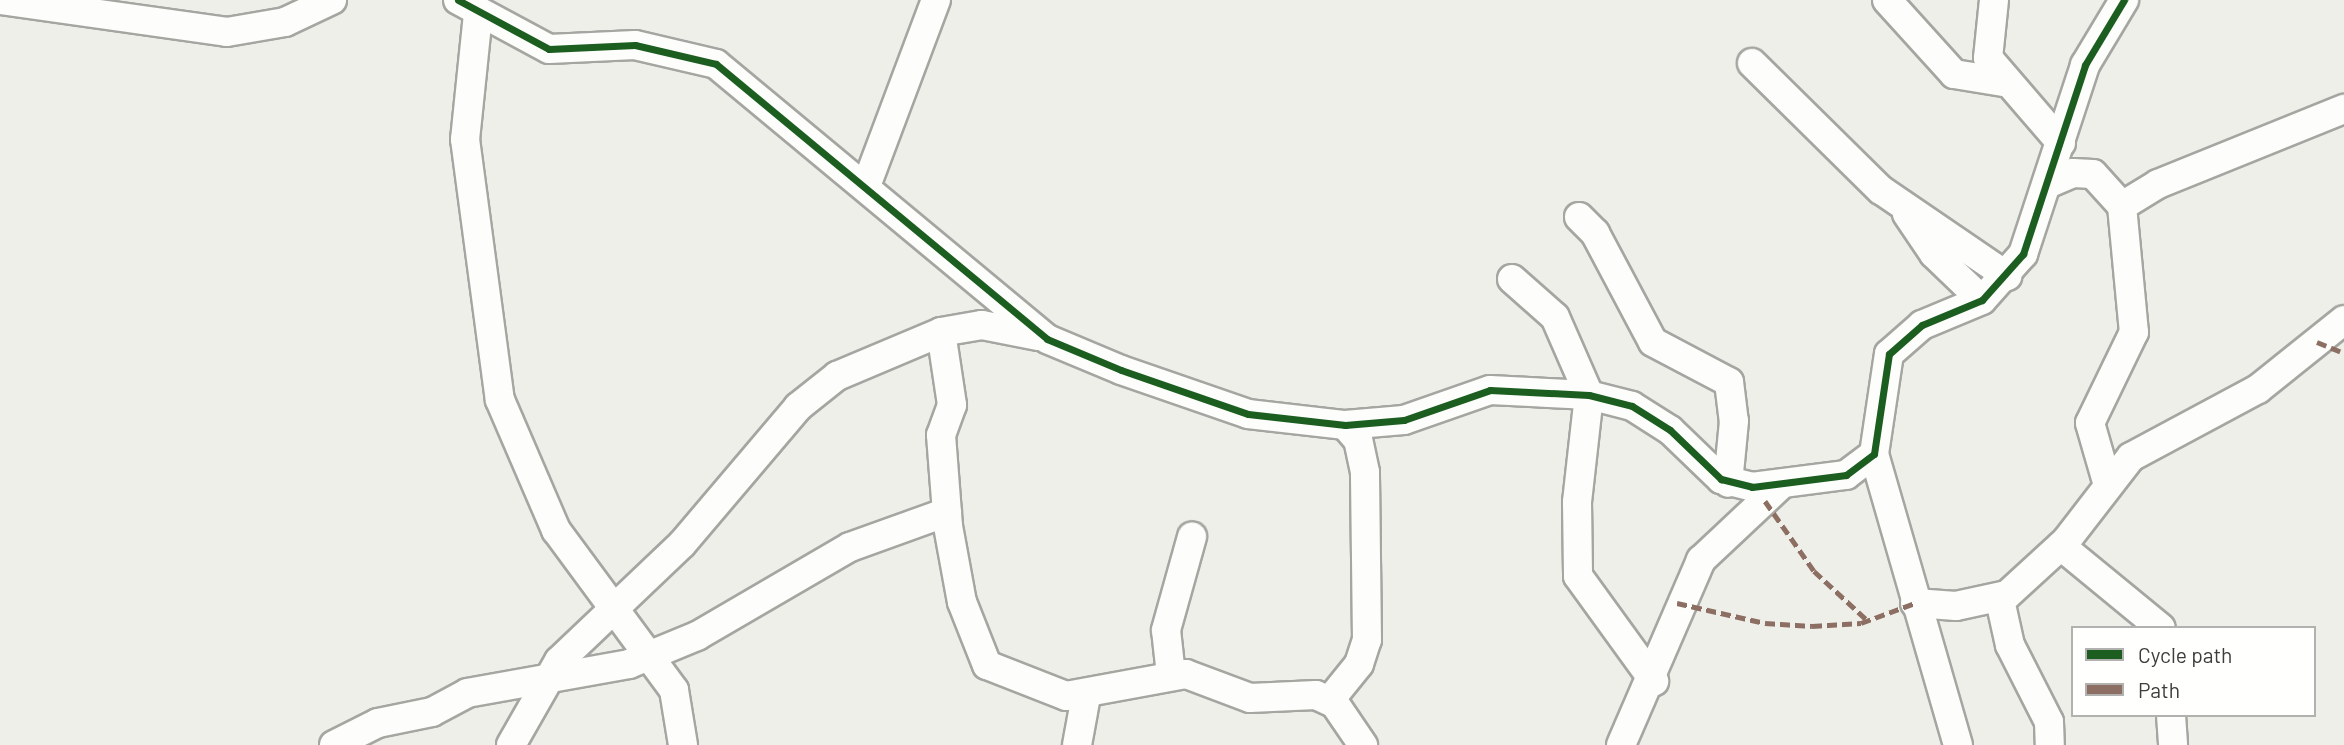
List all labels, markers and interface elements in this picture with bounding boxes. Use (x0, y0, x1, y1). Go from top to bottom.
legend (2071, 626, 2316, 717)
text: Cycle path (2138, 642, 2232, 667)
text: Path (2138, 677, 2180, 702)

